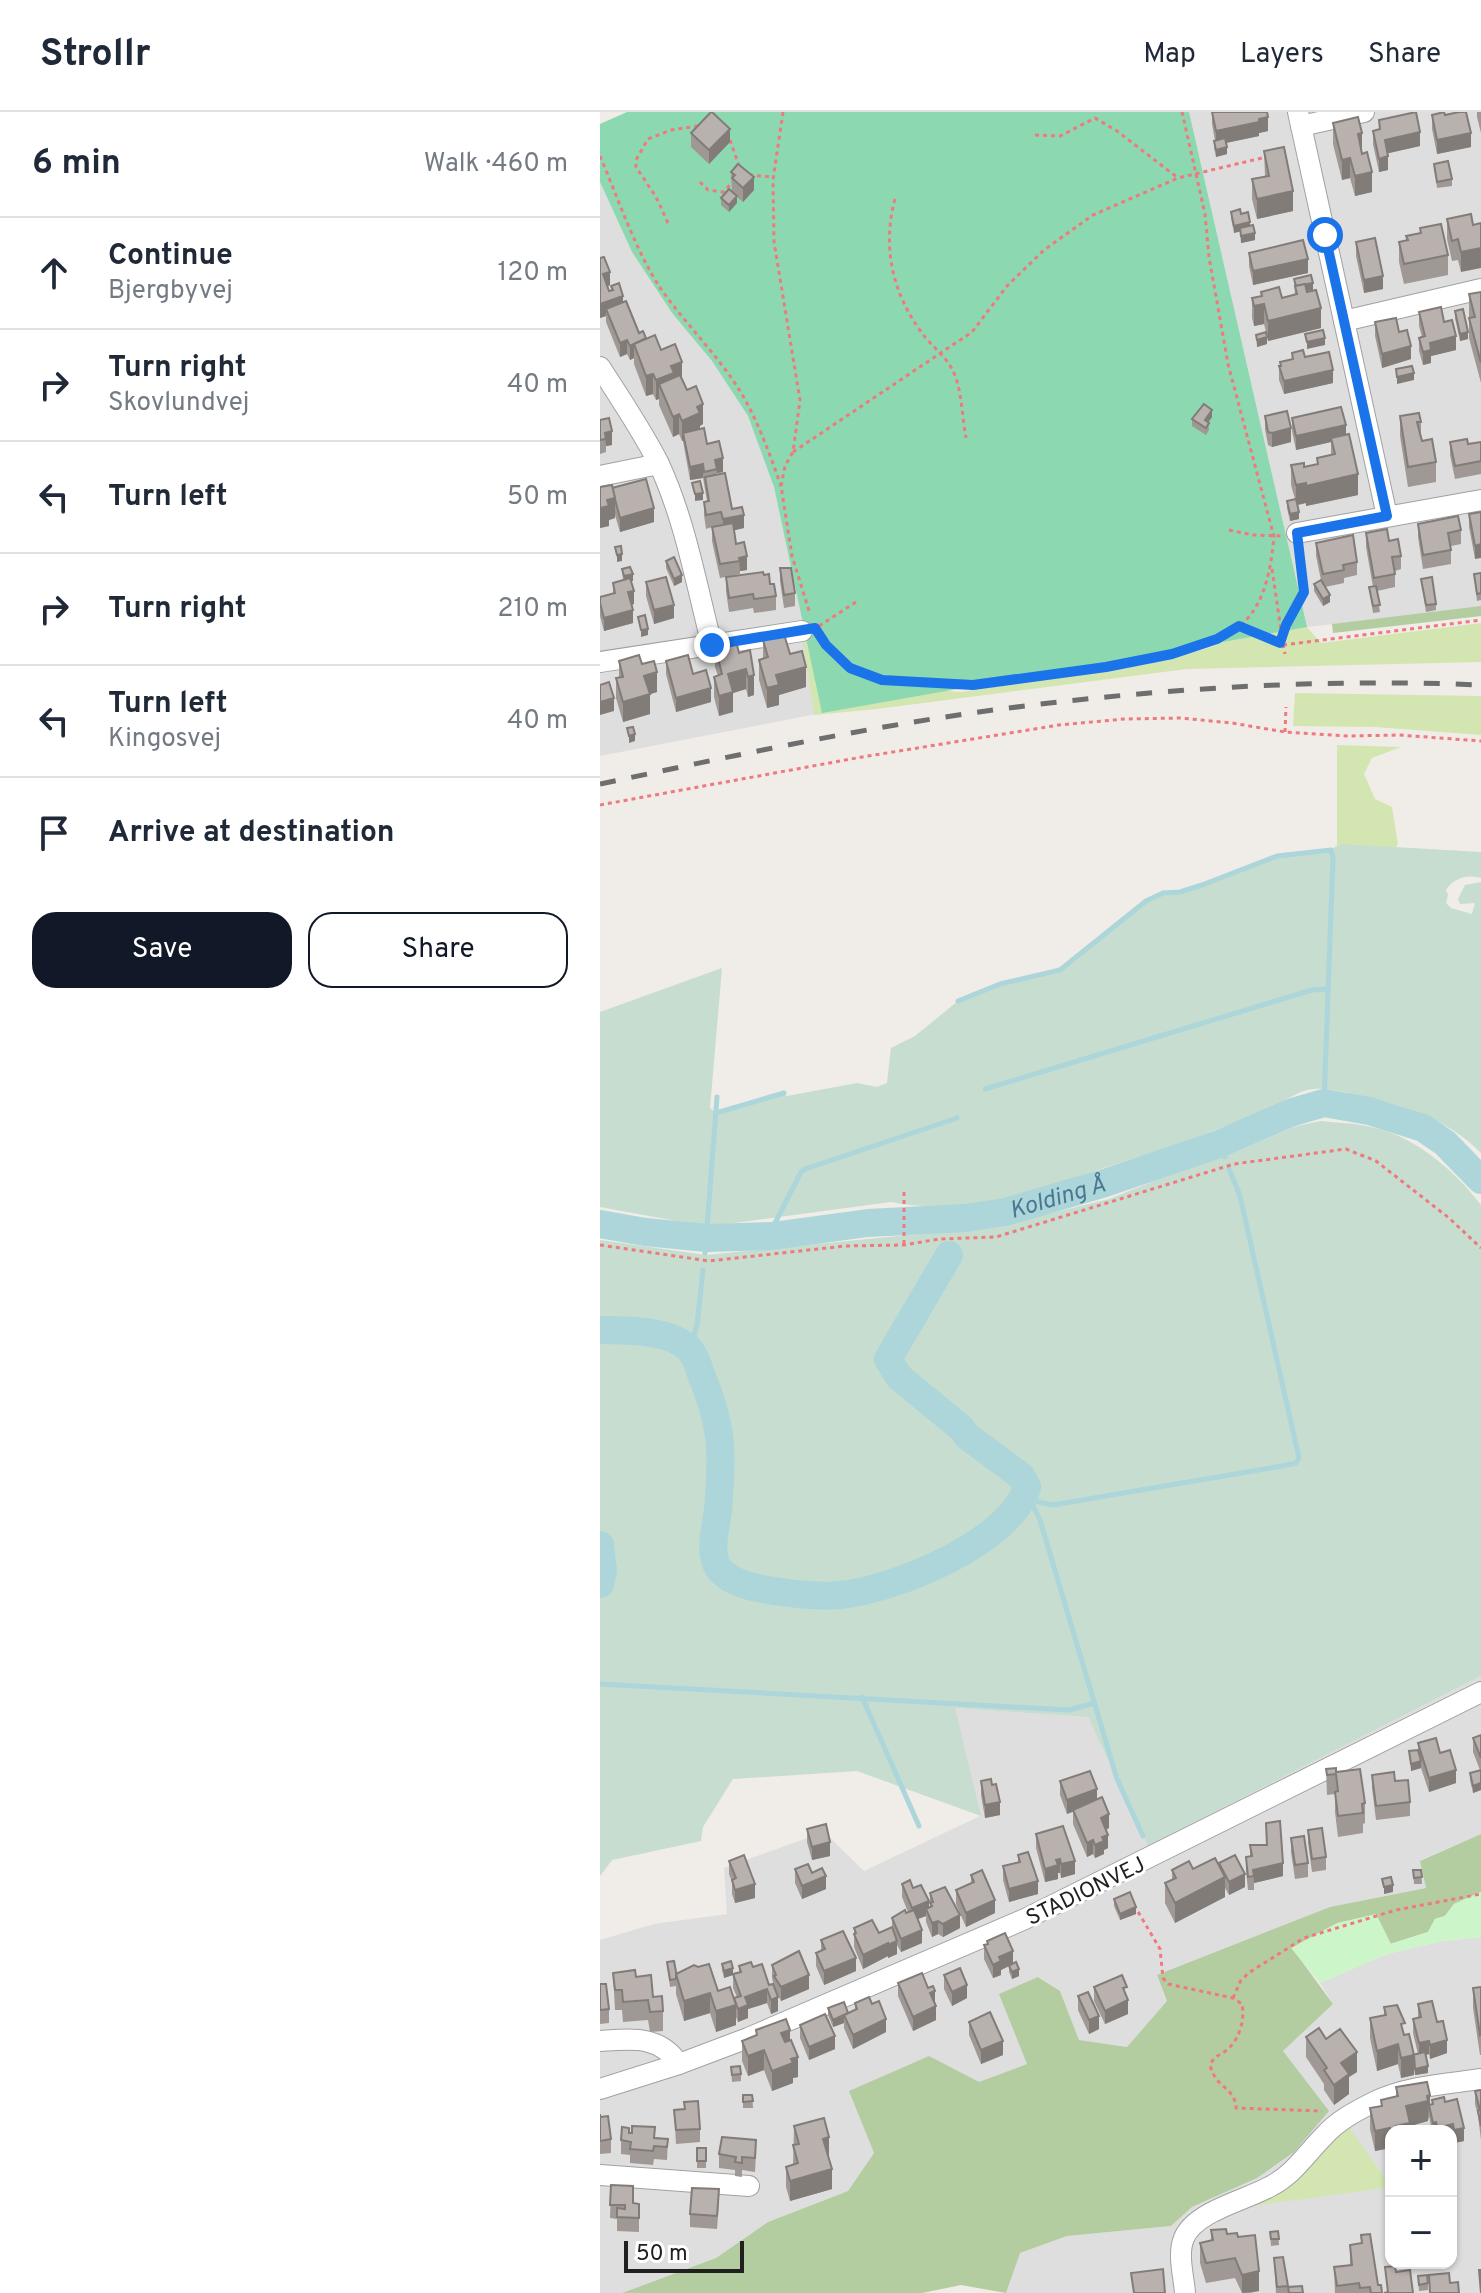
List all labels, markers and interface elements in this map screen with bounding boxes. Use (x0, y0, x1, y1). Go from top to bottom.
text: Strollr (40, 31, 151, 80)
text: Map (1143, 37, 1196, 73)
text: Layers (1240, 37, 1324, 73)
text: Share (1368, 37, 1441, 73)
text: 6 min (32, 143, 121, 186)
text: Walk · 460 m (424, 148, 568, 181)
route start (1307, 217, 1343, 253)
text: Continue (108, 238, 233, 275)
icon: ahead (32, 251, 76, 295)
text: 120 m (498, 257, 568, 290)
text: Bjergbyvej (108, 275, 233, 308)
text: Turn right (108, 350, 246, 387)
icon: right (32, 363, 76, 407)
text: 40 m (507, 369, 568, 402)
text: Skovlundvej (108, 387, 249, 420)
icon: left (32, 475, 76, 519)
text: Turn left (108, 479, 228, 516)
text: 50 m (507, 481, 568, 514)
icon: right (32, 587, 76, 631)
text: Turn right (108, 591, 246, 628)
text: 210 m (498, 593, 568, 626)
route end (694, 627, 730, 663)
text: Turn left (108, 686, 228, 723)
icon: left (32, 699, 76, 743)
text: 40 m (507, 705, 568, 738)
text: Kingosvej (108, 723, 221, 756)
icon: arrive (32, 811, 76, 855)
text: Arrive at destination (108, 815, 394, 852)
button: Save (32, 912, 292, 988)
button: Share (308, 912, 568, 988)
water label: Kolding Å (1006, 1170, 1110, 1227)
street label: STADIONVEJ (1022, 1852, 1150, 1933)
map controls (1385, 2125, 1457, 2269)
button: + (1385, 2125, 1457, 2197)
button: − (1385, 2197, 1457, 2269)
scale bar (624, 2237, 744, 2273)
text: 50 m (636, 2241, 688, 2268)

